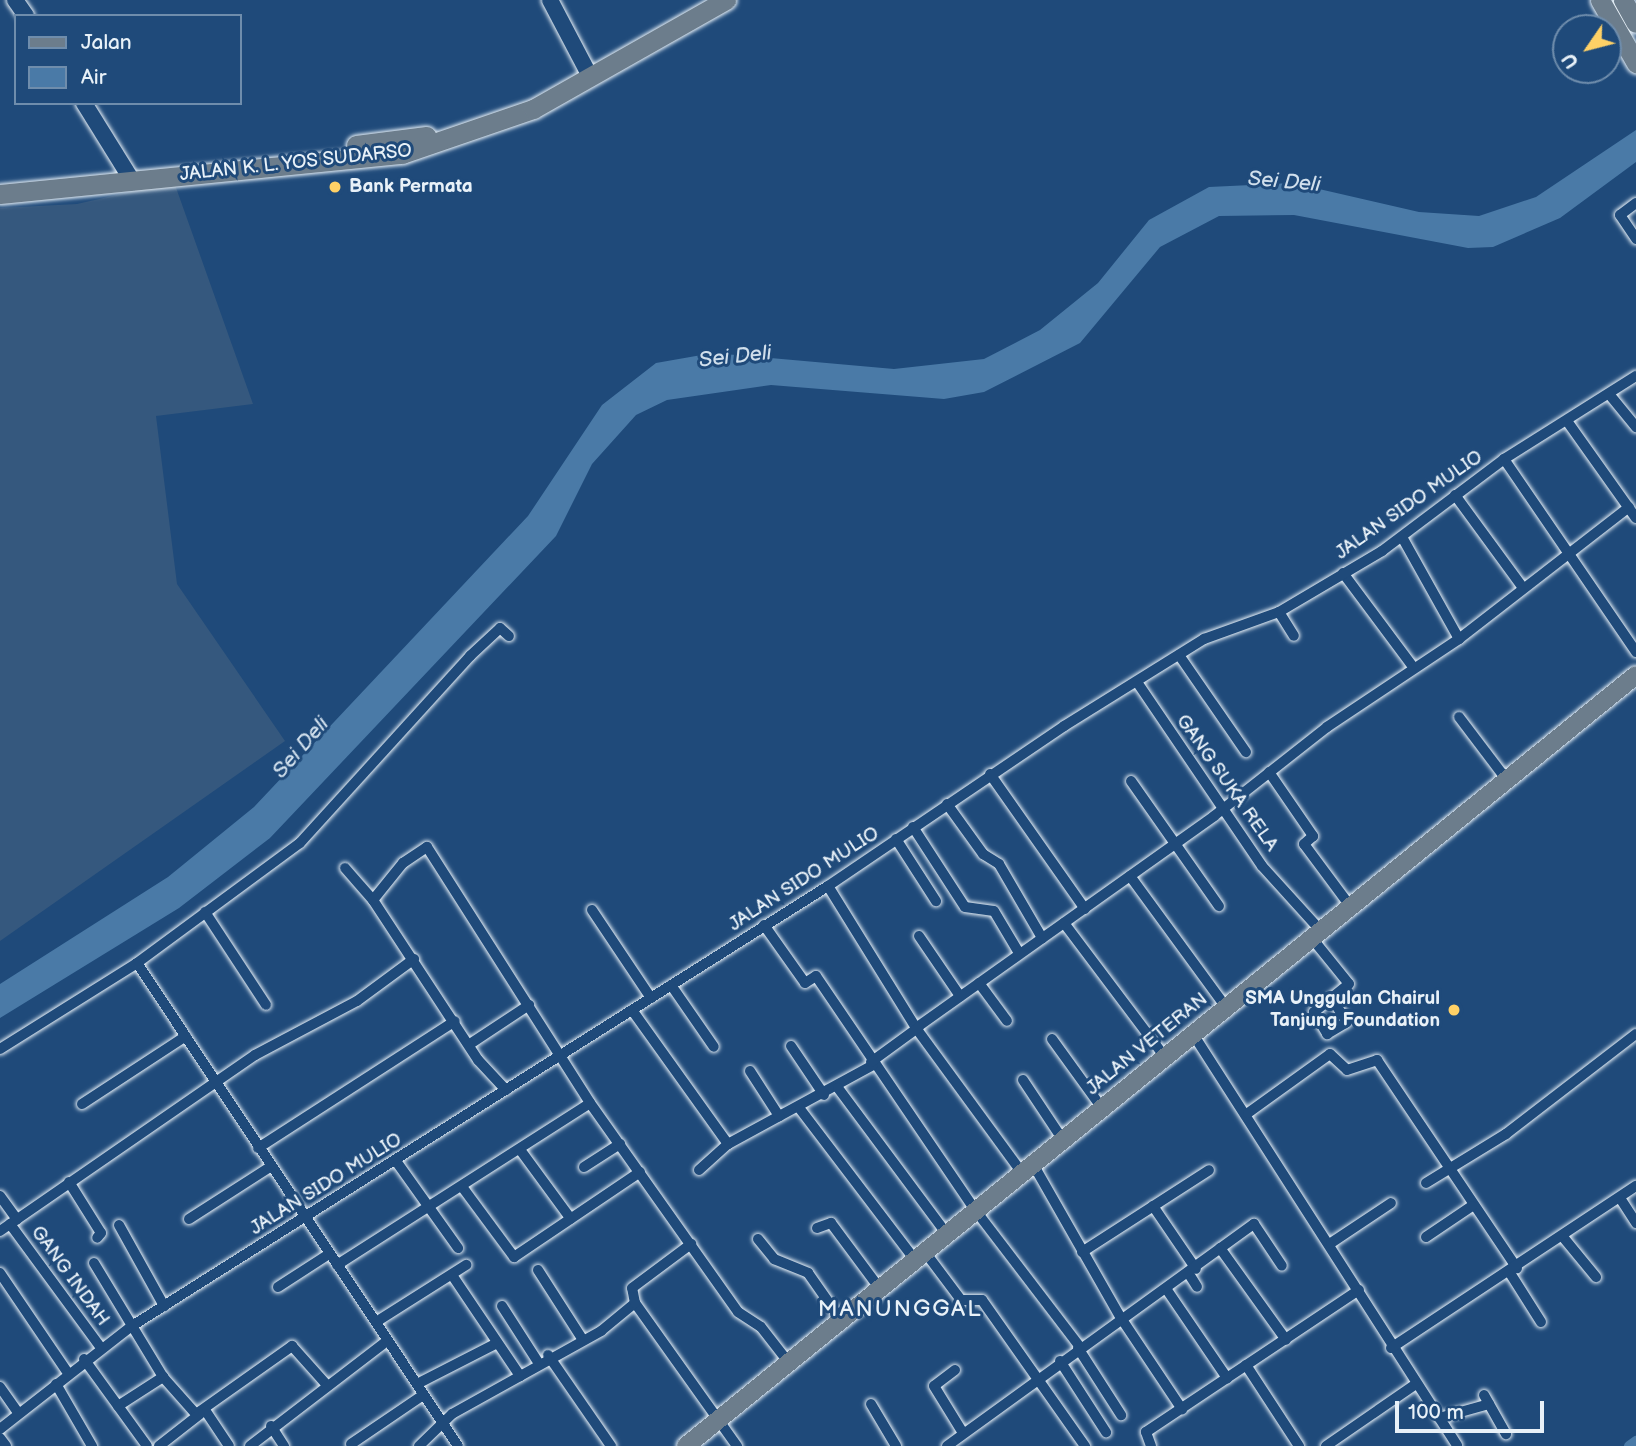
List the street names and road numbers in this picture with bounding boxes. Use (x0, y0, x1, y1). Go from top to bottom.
street label: JALAN K. L. YOS SUDARSO (178, 139, 414, 187)
street label: JALAN SIDO MULIO (1331, 446, 1487, 564)
street label: GANG SUKA RELA (1171, 710, 1283, 856)
street label: JALAN SIDO MULIO (724, 822, 884, 936)
street label: JALAN VETERAN (1081, 988, 1213, 1100)
street label: JALAN SIDO MULIO (246, 1128, 406, 1240)
street label: GANG INDAH (26, 1221, 114, 1331)

